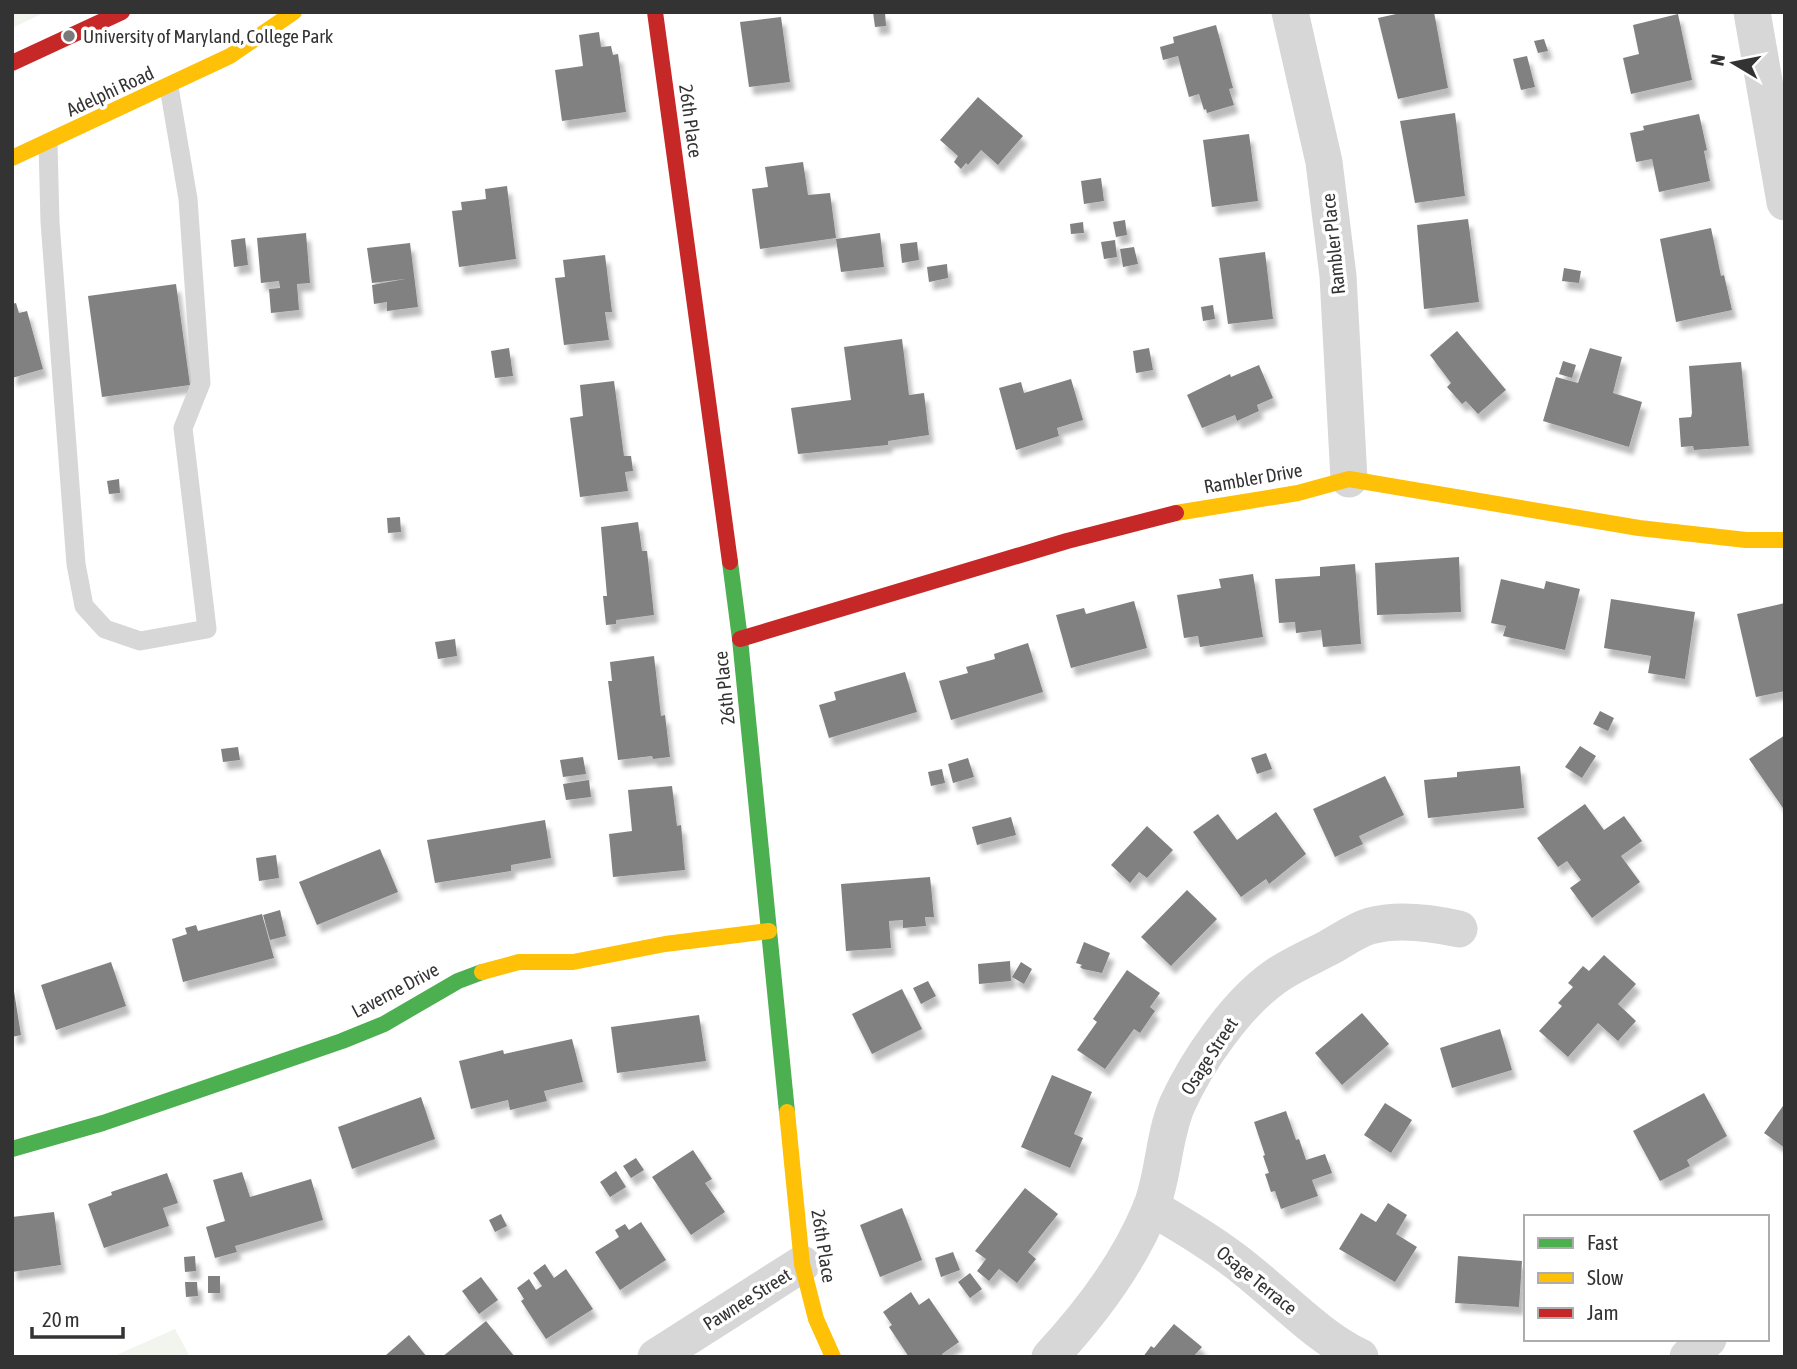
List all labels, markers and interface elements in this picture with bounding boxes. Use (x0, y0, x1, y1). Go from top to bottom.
place label: University of Maryland, College Park (83, 25, 334, 47)
marker: University of Maryland, College Park (61, 28, 77, 44)
north arrow (1699, 28, 1769, 98)
text: N (1705, 53, 1729, 67)
street label: Adelphi Road (63, 61, 157, 121)
street label: 26th Place (675, 83, 707, 159)
street label: Rambler Place (1317, 192, 1349, 296)
street label: Rambler Drive (1202, 459, 1304, 497)
street label: 26th Place (709, 650, 739, 726)
street label: Laverne Drive (348, 958, 442, 1022)
street label: Osage Street (1176, 1013, 1242, 1099)
street label: 26th Place (807, 1208, 841, 1284)
legend (1524, 1215, 1769, 1341)
text: Fast (1587, 1230, 1618, 1254)
street label: Osage Terrace (1212, 1241, 1302, 1319)
street label: Pawnee Street (699, 1263, 795, 1335)
text: Slow (1587, 1265, 1624, 1289)
scale bar (32, 1296, 122, 1340)
text: Jam (1587, 1300, 1619, 1324)
text: 20 m (42, 1307, 80, 1331)

